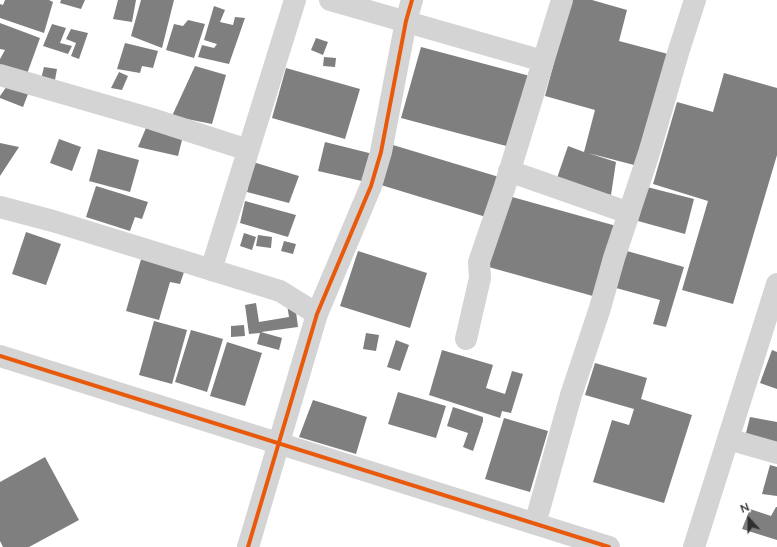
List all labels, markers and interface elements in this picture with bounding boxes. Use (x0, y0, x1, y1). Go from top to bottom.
north arrow (729, 499, 769, 539)
text: N (738, 500, 751, 515)

